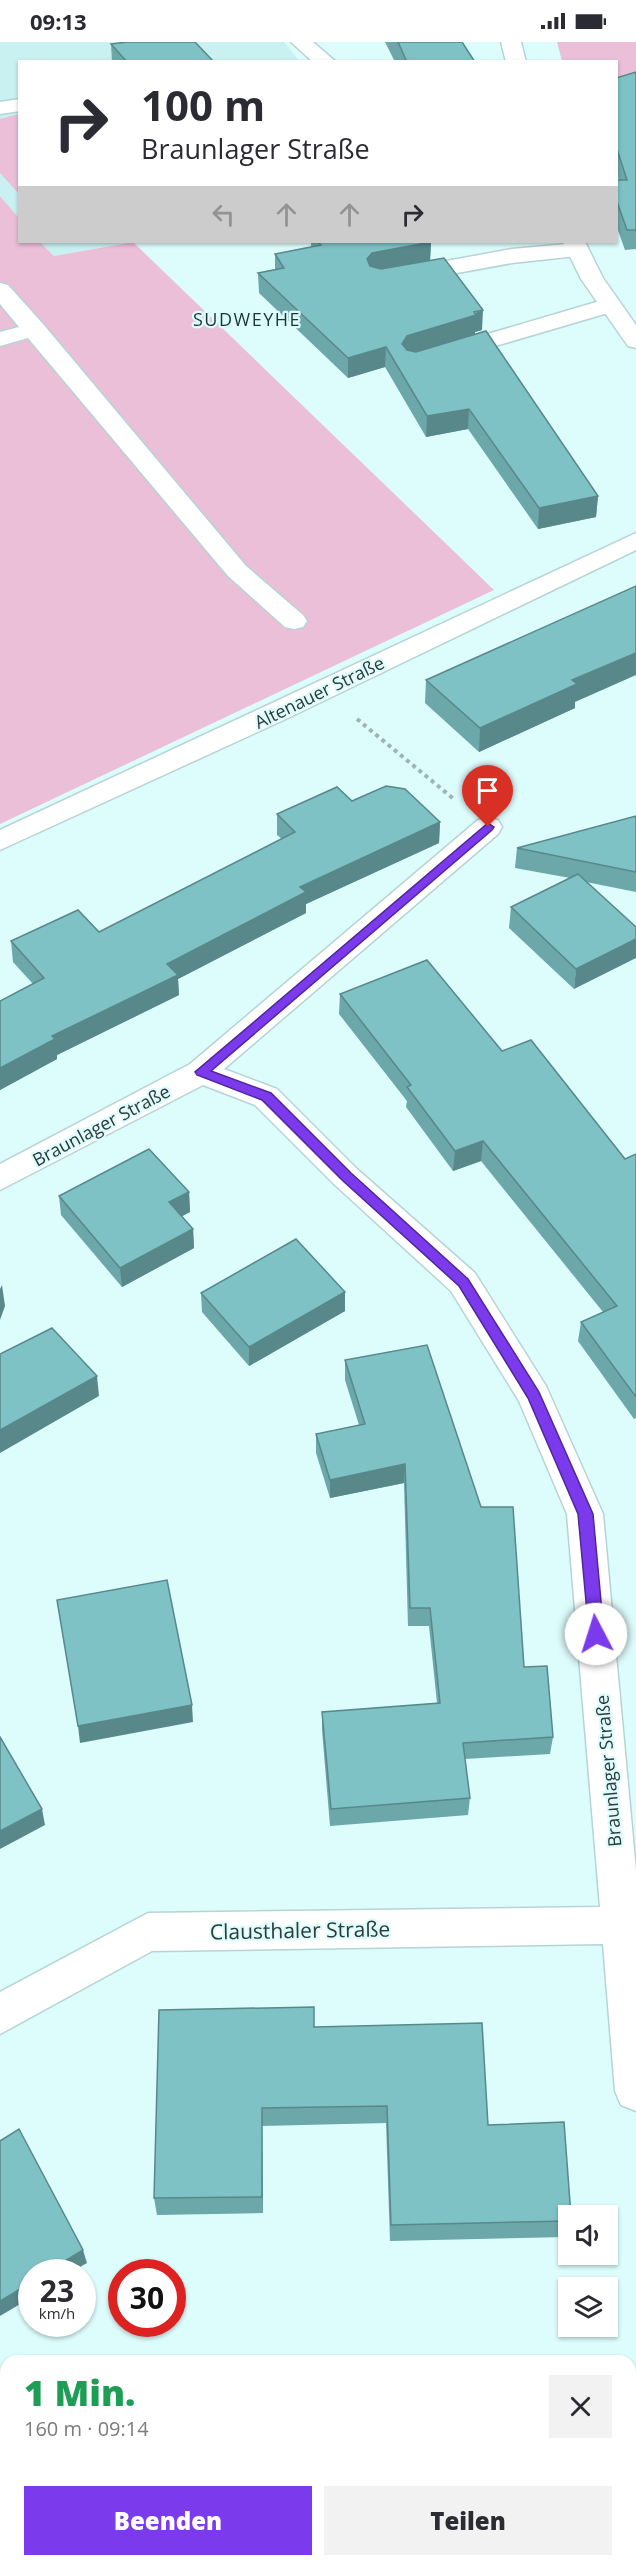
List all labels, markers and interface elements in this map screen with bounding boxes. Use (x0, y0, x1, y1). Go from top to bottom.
text: 09:13 (30, 6, 87, 36)
text: 100 m (141, 76, 265, 133)
icon: right (42, 84, 120, 162)
text: Braunlager Straße (141, 130, 370, 167)
icon: left (207, 198, 240, 231)
icon: ahead (270, 198, 303, 231)
icon: ahead (333, 198, 366, 231)
icon: right (396, 198, 429, 231)
district label: SUDWEYHE (193, 307, 301, 331)
street label: Altenauer Straße (250, 650, 388, 734)
pin (462, 765, 513, 827)
icon: arrive (471, 774, 504, 807)
street label: Braunlager Straße (28, 1079, 174, 1171)
position arrow (564, 1602, 628, 1666)
street label: Braunlager Straße (589, 1694, 627, 1848)
street label: Clausthaler Straße (210, 1914, 390, 1946)
map controls (558, 2205, 618, 2337)
button: sound (558, 2205, 618, 2265)
speed limit sign: 30 (108, 2259, 186, 2337)
text: 23 (40, 2270, 74, 2311)
button: layers (558, 2277, 618, 2337)
text: km/h (39, 2303, 75, 2323)
text: 1 Min. (24, 2368, 135, 2417)
button: close (549, 2375, 612, 2438)
text: 160 m · 09:14 (24, 2415, 149, 2442)
button: Beenden (24, 2486, 312, 2555)
button: Teilen (324, 2486, 612, 2555)

